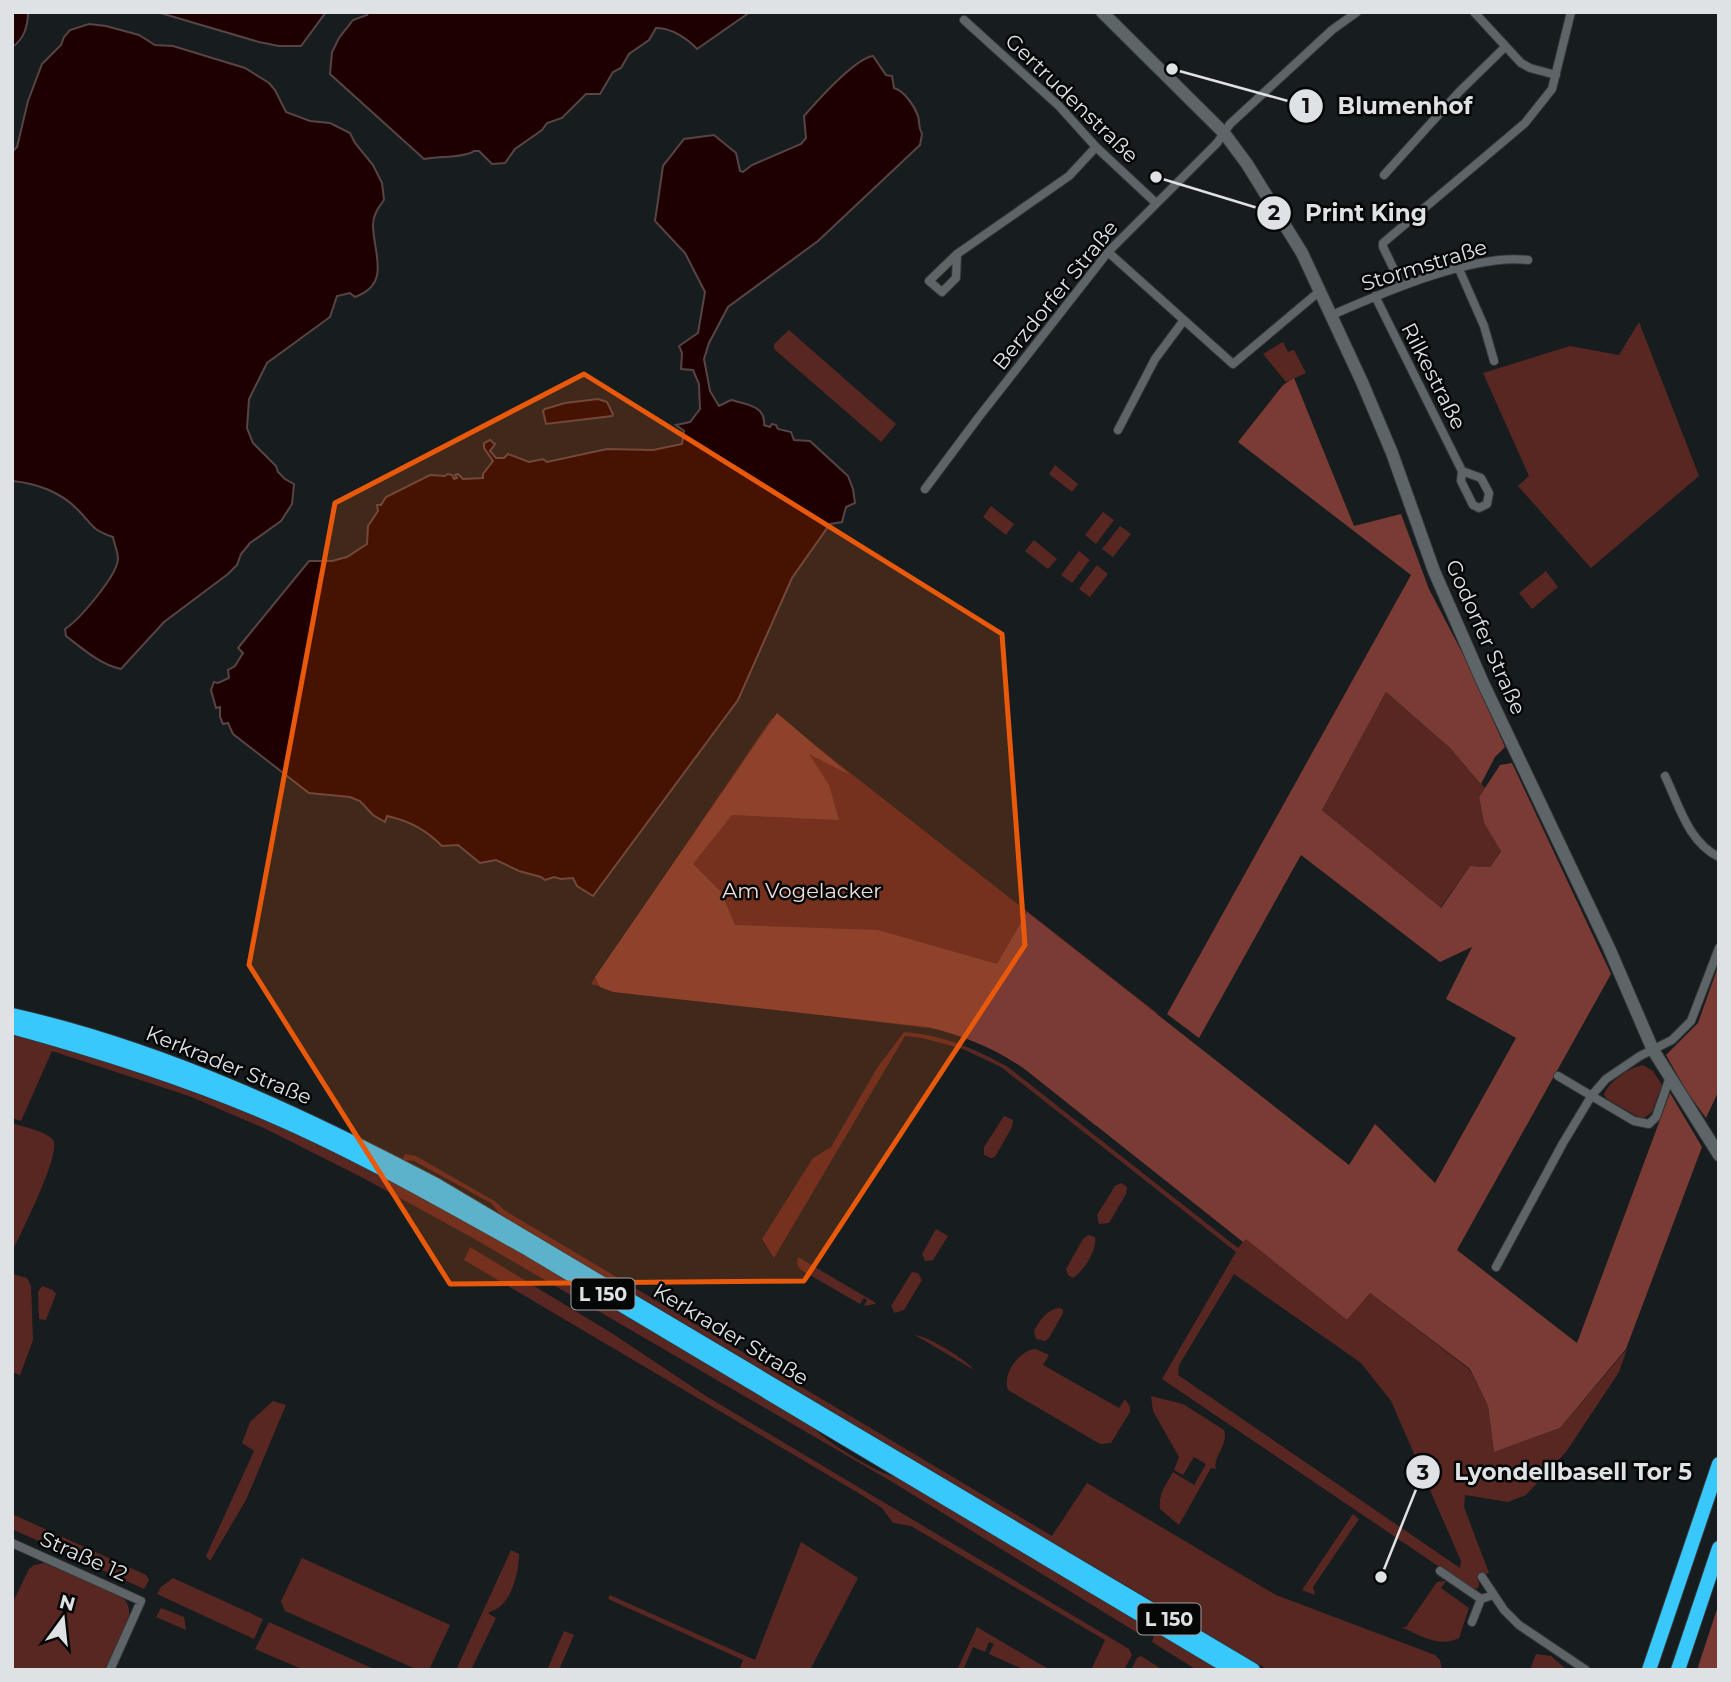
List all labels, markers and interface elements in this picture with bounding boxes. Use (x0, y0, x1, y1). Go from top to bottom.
street label: Gertrudenstraße (1000, 28, 1144, 168)
callout: Blumenhof (1288, 84, 1486, 128)
text: Blumenhof (1338, 92, 1474, 120)
text: 1 (1302, 93, 1310, 118)
callout: Print King (1256, 191, 1441, 235)
text: Print King (1305, 199, 1427, 227)
text: 2 (1268, 200, 1280, 225)
street label: Berzdorfer Straße (987, 215, 1123, 375)
street label: Stormstraße (1358, 234, 1490, 296)
street label: Rilkestraße (1396, 318, 1472, 434)
street label: Godorfer Straße (1441, 556, 1531, 718)
park label: Am Vogelacker (722, 878, 882, 903)
street label: Kerkrader Straße (142, 1020, 316, 1110)
road number: L 150 (572, 1278, 634, 1310)
street label: Kerkrader Straße (649, 1278, 813, 1390)
callout: Lyondellbasell Tor 5 (1406, 1450, 1706, 1494)
text: Lyondellbasell Tor 5 (1454, 1458, 1692, 1486)
text: 3 (1416, 1460, 1429, 1485)
street label: Straße 12 (36, 1526, 132, 1586)
north arrow (28, 1584, 98, 1654)
text: N (57, 1590, 78, 1616)
road number: L 150 (1138, 1604, 1200, 1634)

